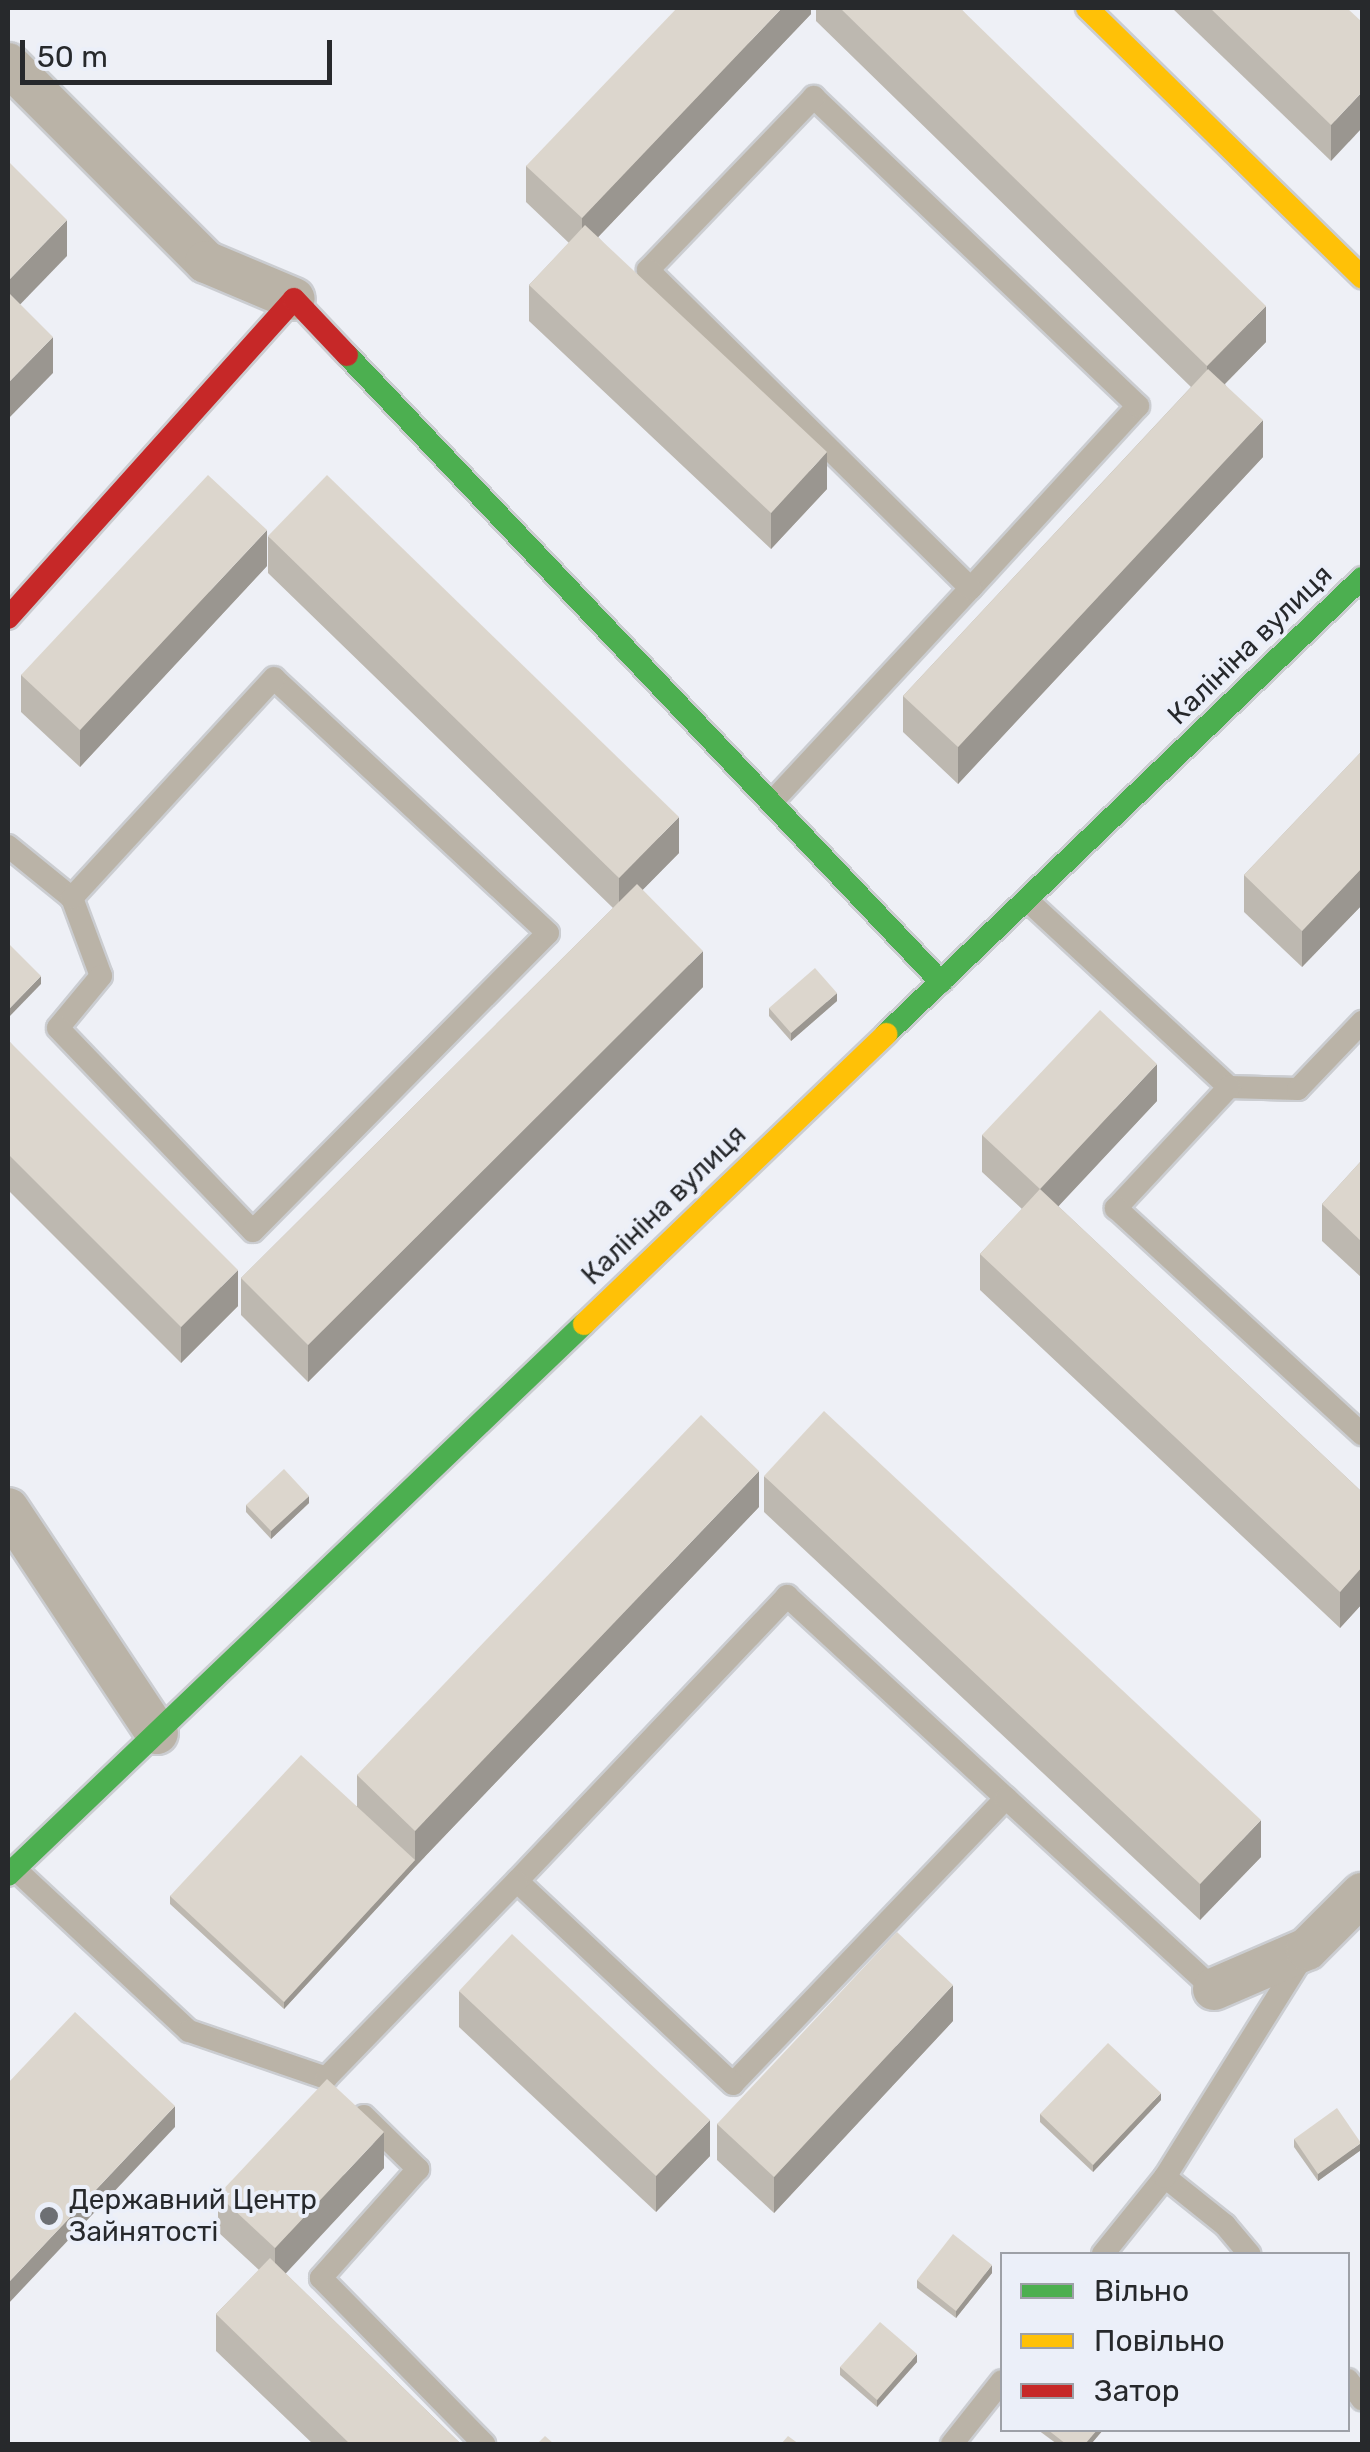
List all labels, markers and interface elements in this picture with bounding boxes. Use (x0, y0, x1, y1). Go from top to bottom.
scale bar (25, 20, 338, 82)
text: 50 m (37, 39, 108, 75)
street label: Калініна вулиця (1161, 558, 1339, 732)
street label: Калініна вулиця (575, 1118, 753, 1292)
place label: Державний Центр Зайнятості (69, 2183, 317, 2249)
marker: Державний Центр Зайнятості (38, 2205, 60, 2227)
legend (1000, 2252, 1350, 2432)
text: Вільно (1094, 2273, 1189, 2309)
text: Повільно (1094, 2323, 1225, 2359)
text: Затор (1094, 2373, 1180, 2409)

